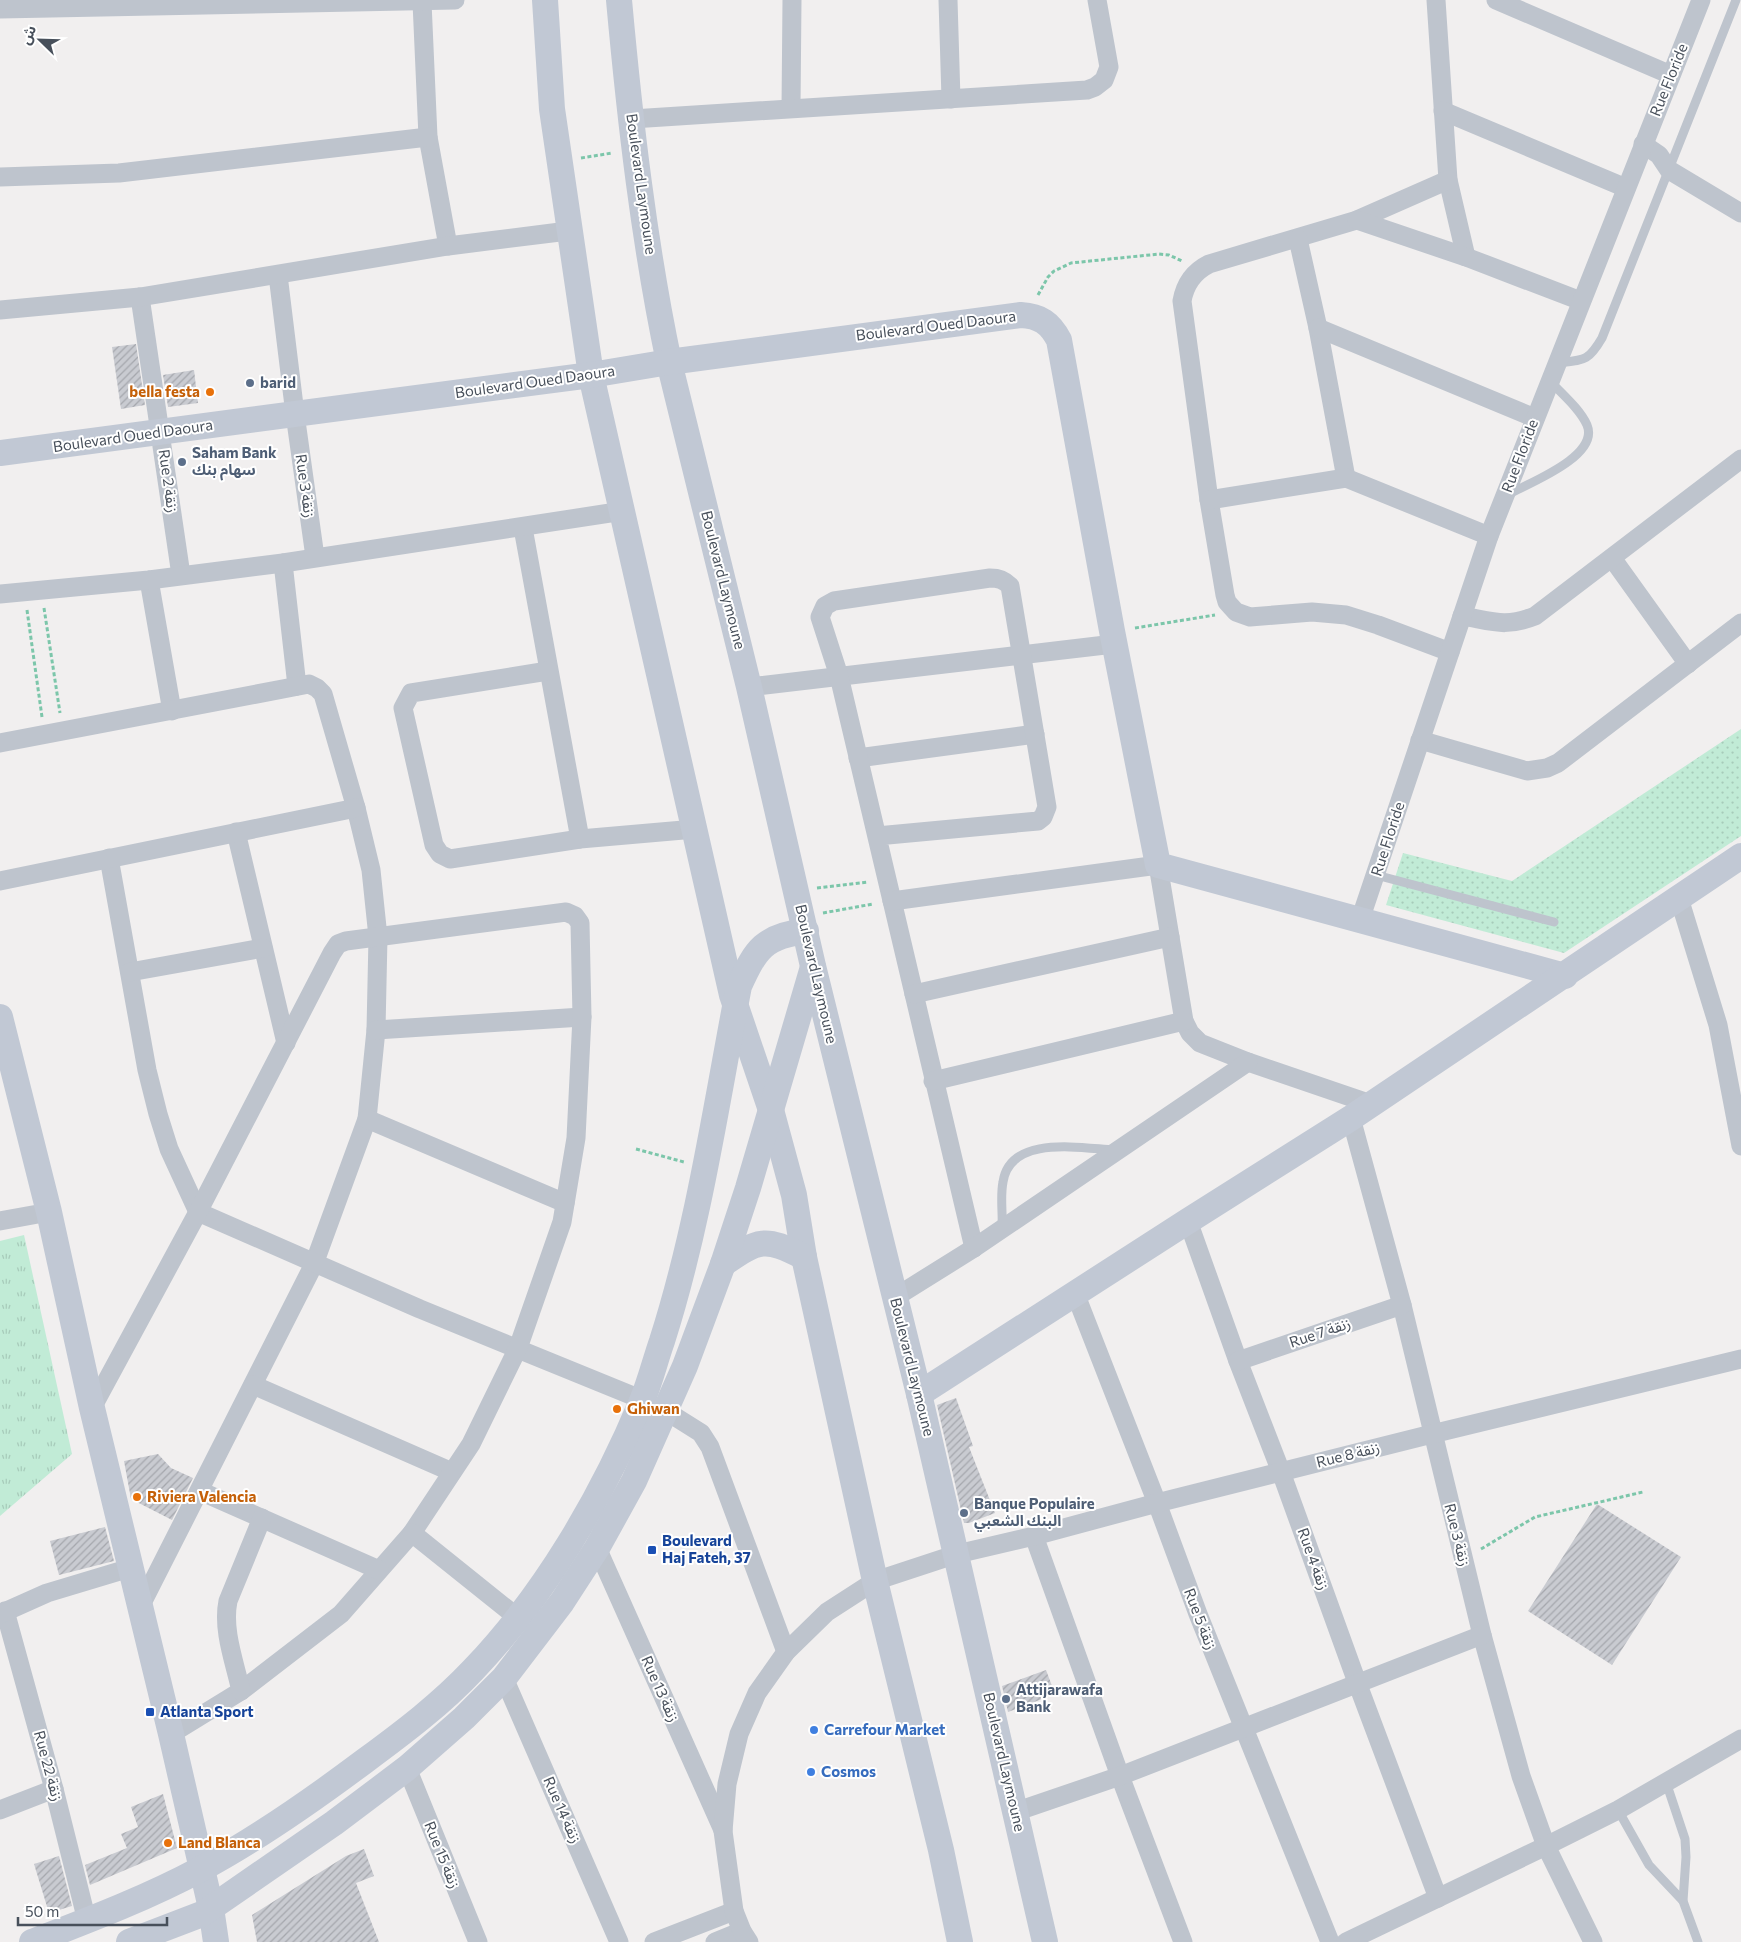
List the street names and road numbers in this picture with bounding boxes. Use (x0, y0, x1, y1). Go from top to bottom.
street label: Rue Floride (1645, 41, 1691, 119)
street label: Boulevard Laymoune (623, 112, 661, 256)
street label: Boulevard Oued Daoura (855, 306, 1017, 344)
street label: Boulevard Oued Daoura (454, 361, 616, 401)
street label: Boulevard Oued Daoura (52, 415, 214, 455)
street label: Rue Floride (1497, 416, 1541, 495)
street label: Rue 2 زنقة (155, 448, 182, 514)
street label: Rue 3 زنقة (292, 453, 319, 519)
street label: Boulevard Laymoune (698, 509, 750, 651)
street label: Rue Floride (1367, 799, 1408, 878)
street label: Boulevard Laymoune (792, 902, 842, 1045)
street label: Boulevard Laymoune (887, 1296, 939, 1438)
street label: Rue 7 زنقة (1287, 1313, 1353, 1352)
street label: Rue 8 زنقة (1314, 1437, 1382, 1472)
street label: Rue 3 زنقة (1440, 1501, 1474, 1568)
street label: Rue 4 زنقة (1293, 1525, 1333, 1593)
street label: Rue 5 زنقة (1180, 1585, 1221, 1652)
street label: Rue 13 زنقة (637, 1653, 684, 1725)
street label: Boulevard Laymoune (980, 1690, 1030, 1833)
street label: Rue 22 زنقة (30, 1728, 67, 1803)
street label: Rue 14 زنقة (539, 1773, 586, 1846)
street label: Rue 15 زنقة (420, 1818, 465, 1891)

